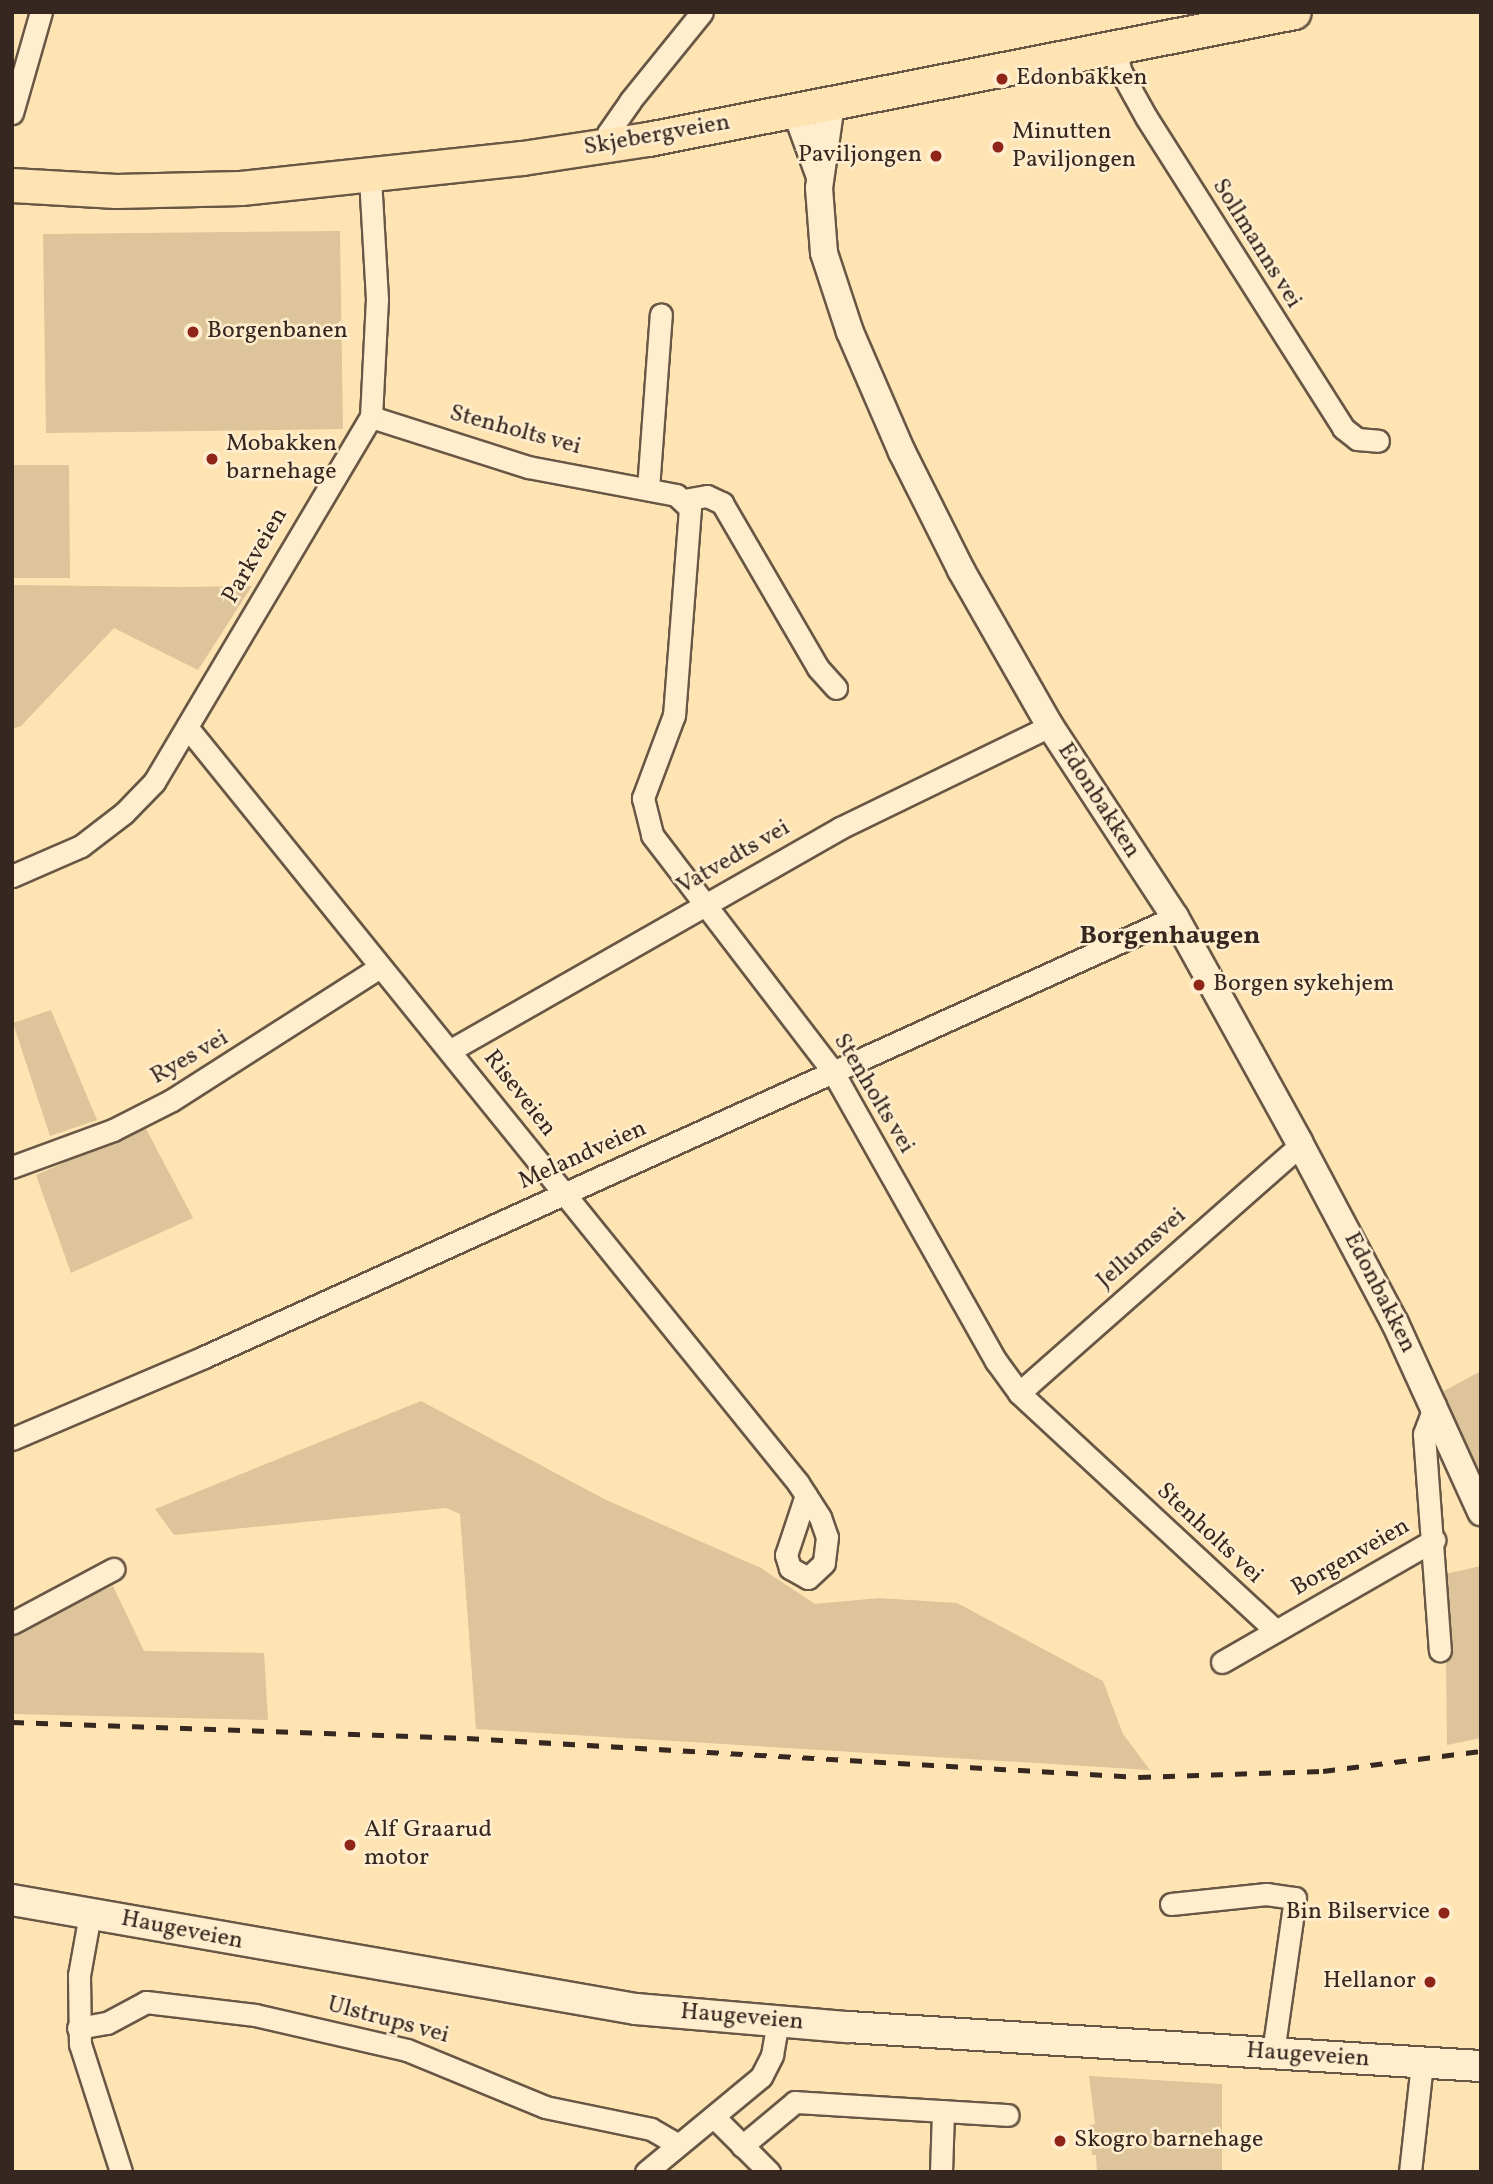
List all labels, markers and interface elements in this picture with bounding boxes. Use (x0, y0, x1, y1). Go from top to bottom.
place label: Edonbakken (1016, 65, 1148, 93)
marker: Edonbakken (994, 71, 1010, 87)
street label: Skjebergveien (582, 109, 732, 163)
place label: Minutten Paviljongen (1012, 119, 1136, 175)
marker: Minutten Paviljongen (990, 139, 1006, 155)
place label: Paviljongen (798, 142, 922, 170)
marker: Paviljongen (928, 148, 944, 164)
street label: Sollmanns vei (1205, 174, 1307, 314)
place label: Borgenbanen (207, 318, 348, 346)
marker: Borgenbanen (185, 324, 201, 340)
street label: Stenholts vei (446, 400, 584, 462)
place label: Mobakken barnehage (226, 431, 337, 487)
marker: Mobakken barnehage (204, 451, 220, 467)
street label: Parkveien (217, 503, 295, 609)
street label: Edonbakken (1050, 738, 1146, 864)
street label: Vatvedts vei (672, 814, 796, 902)
district label: Borgenhaugen (1080, 921, 1260, 953)
place label: Borgen sykehjem (1213, 971, 1394, 999)
marker: Borgen sykehjem (1191, 977, 1207, 993)
street label: Ryes vei (146, 1024, 234, 1092)
street label: Stenholts vei (826, 1028, 920, 1160)
street label: Riseveien (476, 1045, 562, 1143)
street label: Melandveien (515, 1115, 651, 1197)
street label: Jellumsvei (1091, 1202, 1193, 1296)
street label: Edonbakken (1336, 1228, 1422, 1358)
street label: Stenholts vei (1150, 1477, 1268, 1591)
street label: Borgenveien (1287, 1513, 1415, 1603)
place label: Alf Graarud motor (364, 1817, 490, 1873)
marker: Alf Graarud motor (342, 1837, 358, 1853)
place label: Bin Bilservice (1286, 1899, 1430, 1927)
street label: Haugeveien (119, 1905, 245, 1957)
marker: Bin Bilservice (1436, 1905, 1452, 1921)
place label: Hellanor (1323, 1968, 1416, 1996)
marker: Hellanor (1422, 1974, 1438, 1990)
street label: Ulstrups vei (324, 1991, 452, 2051)
street label: Haugeveien (679, 1998, 805, 2038)
street label: Haugeveien (1245, 2037, 1371, 2075)
place label: Skogro barnehage (1074, 2127, 1263, 2155)
marker: Skogro barnehage (1052, 2133, 1068, 2149)

